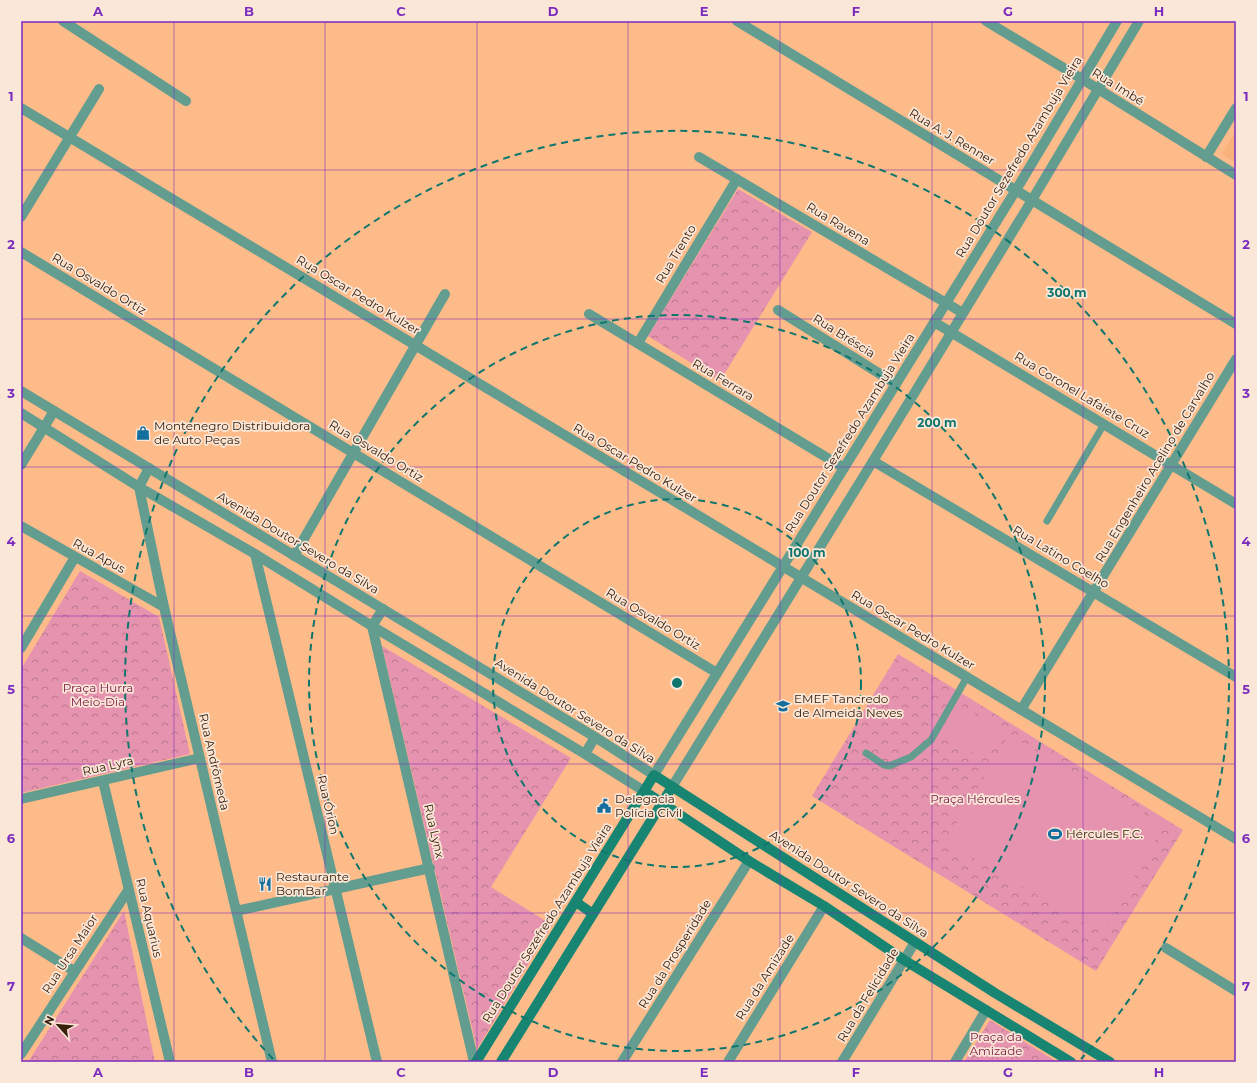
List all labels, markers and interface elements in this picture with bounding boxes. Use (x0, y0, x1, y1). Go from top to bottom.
text: A (92, 3, 104, 19)
text: B (244, 3, 254, 19)
text: C (396, 3, 406, 19)
text: D (548, 3, 559, 19)
text: E (700, 3, 709, 19)
text: F (852, 3, 860, 19)
text: G (1003, 3, 1013, 19)
text: H (1154, 3, 1164, 19)
street label: Rua Doutor Sezefredo Azambuja Vieira (952, 53, 1085, 260)
street label: Rua Imbé (1089, 65, 1147, 108)
text: 1 (8, 88, 14, 104)
text: 1 (1243, 88, 1249, 104)
street label: Rua A. J. Renner (907, 105, 998, 168)
street label: Rua Ravena (804, 199, 873, 248)
street label: Rua Trento (652, 222, 699, 286)
text: 2 (7, 236, 15, 252)
text: 2 (1242, 236, 1250, 252)
street label: Rua Osvaldo Ortiz (49, 249, 149, 318)
street label: Rua Oscar Pedro Kulzer (294, 252, 423, 338)
text: 300 m (1046, 285, 1087, 300)
street label: Rua Bréscia (810, 310, 878, 361)
street label: Rua Doutor Sezefredo Azambuja Vieira (782, 330, 918, 535)
street label: Rua Coronel Lafaiete Cruz (1012, 348, 1152, 441)
street label: Rua Ferrara (690, 355, 757, 404)
street label: Rua Engenheiro Acelino de Carvalho (1092, 369, 1218, 565)
text: 3 (6, 385, 15, 401)
text: 3 (1241, 385, 1250, 401)
text: 200 m (917, 415, 957, 430)
street label: Rua Osvaldo Ortiz (326, 416, 426, 485)
place label: Montenegro Distribuidora de Auto Peças (154, 418, 310, 447)
street label: Rua Oscar Pedro Kulzer (571, 420, 700, 506)
shop icon: Montenegro Distribuidora de Auto Peças (135, 425, 151, 441)
street label: Avenida Doutor Severo da Silva (215, 488, 382, 597)
street label: Rua Latino Coelho (1010, 522, 1112, 591)
text: 4 (7, 533, 16, 549)
text: 4 (1242, 533, 1251, 549)
street label: Rua Apus (70, 535, 128, 576)
text: 100 m (789, 545, 825, 560)
street label: Rua Osvaldo Ortiz (603, 584, 703, 653)
street label: Rua Oscar Pedro Kulzer (849, 587, 978, 673)
street label: Avenida Doutor Severo da Silva (492, 655, 658, 766)
centre of rings (670, 676, 684, 690)
park label: Praça Hurra Meio-Dia (63, 680, 133, 709)
text: 5 (7, 681, 15, 697)
text: 5 (1242, 681, 1250, 697)
place label: EMEF Tancredo de Almeida Neves (794, 691, 902, 720)
school or university icon: EMEF Tancredo de Almeida Neves (775, 698, 791, 714)
street label: Rua Andrômeda (196, 712, 233, 812)
street label: Rua Lyra (81, 752, 135, 779)
street label: Rua Órion (314, 774, 343, 836)
place label: Delegacia Polícia Civil (615, 791, 682, 820)
park label: Praça Hércules (930, 791, 1020, 806)
public building icon: Delegacia Polícia Civil (596, 798, 612, 814)
street label: Rua Lynx (421, 802, 448, 860)
street label: Rua Doutor Sezefredo Azambuja Vieira (479, 820, 615, 1025)
sports icon: Hércules F.C. (1047, 826, 1063, 842)
place label: Hércules F.C. (1066, 826, 1143, 841)
street label: Avenida Doutor Severo da Silva (767, 827, 931, 941)
text: 6 (7, 830, 16, 846)
text: 6 (1242, 830, 1251, 846)
place label: Restaurante BomBar (276, 869, 349, 898)
restaurant icon: Restaurante BomBar (257, 876, 273, 892)
street label: Rua Aquarius (133, 877, 166, 959)
street label: Rua da Prosperidade (635, 896, 714, 1011)
street label: Rua Ursa Maior (38, 911, 101, 996)
street label: Rua da Amizade (732, 931, 797, 1022)
street label: Rua da Felicidade (834, 945, 902, 1044)
text: 7 (7, 978, 15, 994)
text: 7 (1242, 978, 1250, 994)
north arrow (38, 1005, 78, 1045)
text: N (41, 1013, 57, 1028)
park label: Praça da Amizade (969, 1029, 1023, 1058)
text: A (92, 1064, 104, 1080)
text: B (244, 1064, 254, 1080)
text: C (396, 1064, 406, 1080)
text: D (548, 1064, 559, 1080)
text: E (700, 1064, 709, 1080)
text: F (852, 1064, 860, 1080)
text: G (1003, 1064, 1013, 1080)
text: H (1154, 1064, 1164, 1080)

